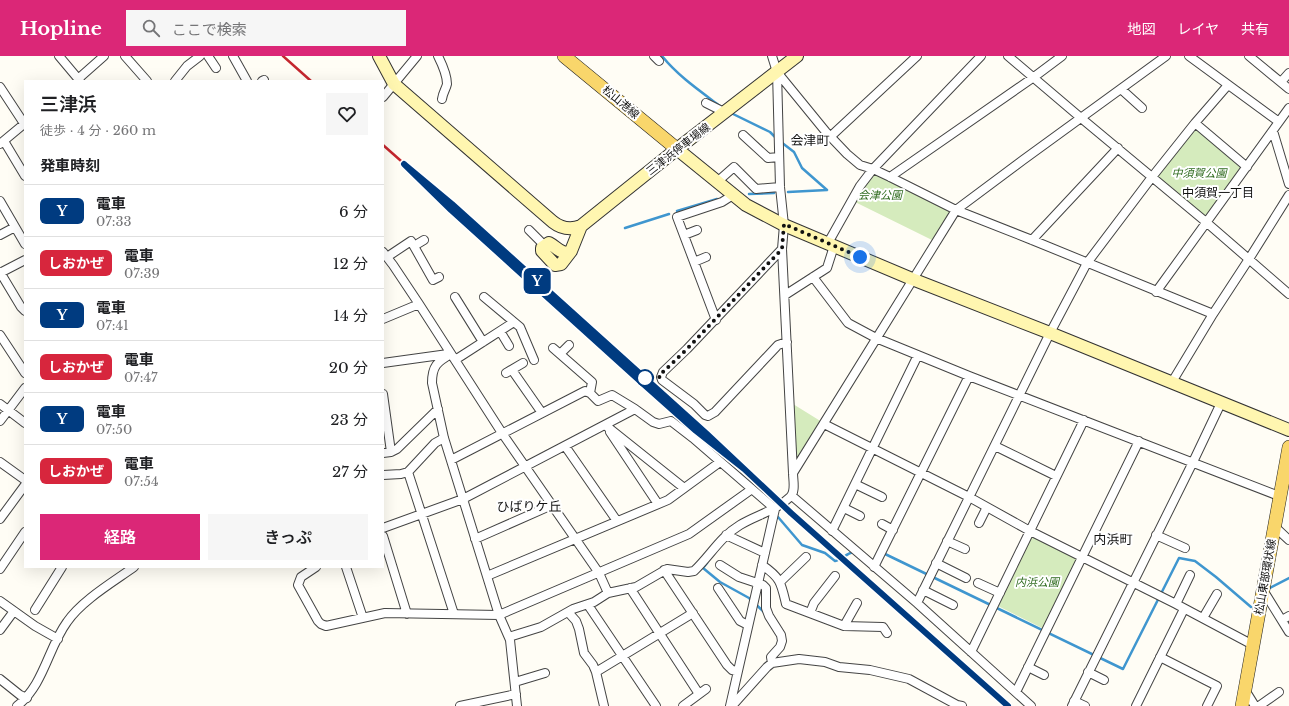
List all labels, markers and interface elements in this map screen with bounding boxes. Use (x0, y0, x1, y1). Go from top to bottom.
search box (126, 10, 406, 46)
text: Hopline (20, 17, 102, 40)
icon: search (140, 17, 162, 39)
text: ここで検索 (172, 20, 247, 39)
text: 地図 (1127, 20, 1155, 38)
text: レイヤ (1177, 20, 1219, 38)
text: 共有 (1241, 20, 1269, 38)
street label: 松山港線 (600, 82, 642, 122)
text: 三津浜 (40, 93, 97, 116)
button: heart (326, 93, 368, 135)
street label: 三津浜停車場線 (643, 120, 713, 178)
text: 徒歩 · 4 分 · 260 m (40, 122, 156, 139)
district label: 会津町 (790, 132, 830, 149)
text: 発車時刻 (40, 156, 100, 175)
park label: 中須賀公園 (1172, 166, 1228, 180)
district label: 中須賀一丁目 (1182, 185, 1254, 200)
park label: 会津公園 (858, 188, 904, 202)
text: 電車 (96, 194, 126, 213)
text: Y (57, 202, 67, 220)
text: 6 分 (339, 202, 368, 221)
text: 07:33 (96, 213, 132, 230)
text: 電車 (124, 246, 154, 265)
your location (850, 247, 870, 267)
text: しおかぜ (48, 254, 104, 272)
text: 12 分 (333, 254, 368, 273)
text: 07:39 (124, 265, 160, 282)
line badge: Y (524, 268, 550, 294)
text: Y (532, 272, 542, 290)
text: 電車 (96, 298, 126, 317)
text: Y (57, 306, 67, 324)
text: 14 分 (333, 306, 368, 325)
text: 07:41 (96, 317, 129, 334)
text: 電車 (124, 350, 154, 369)
text: しおかぜ (48, 358, 104, 376)
text: 20 分 (329, 358, 368, 377)
text: 07:47 (124, 369, 158, 386)
unlabelled marker (636, 369, 654, 387)
text: 電車 (96, 402, 126, 421)
text: Y (57, 410, 67, 428)
text: 23 分 (330, 410, 368, 429)
text: 07:50 (96, 421, 132, 438)
text: 電車 (124, 454, 154, 473)
text: しおかぜ (48, 462, 104, 480)
text: 27 分 (332, 462, 368, 481)
text: 07:54 (124, 473, 159, 490)
district label: ひばりケ丘 (496, 498, 562, 515)
button: 経路 (40, 514, 200, 560)
button: きっぷ (208, 514, 368, 560)
district label: 内浜町 (1093, 531, 1133, 548)
street label: 松山東部環状線 (1251, 538, 1279, 616)
park label: 内浜公園 (1015, 575, 1061, 589)

